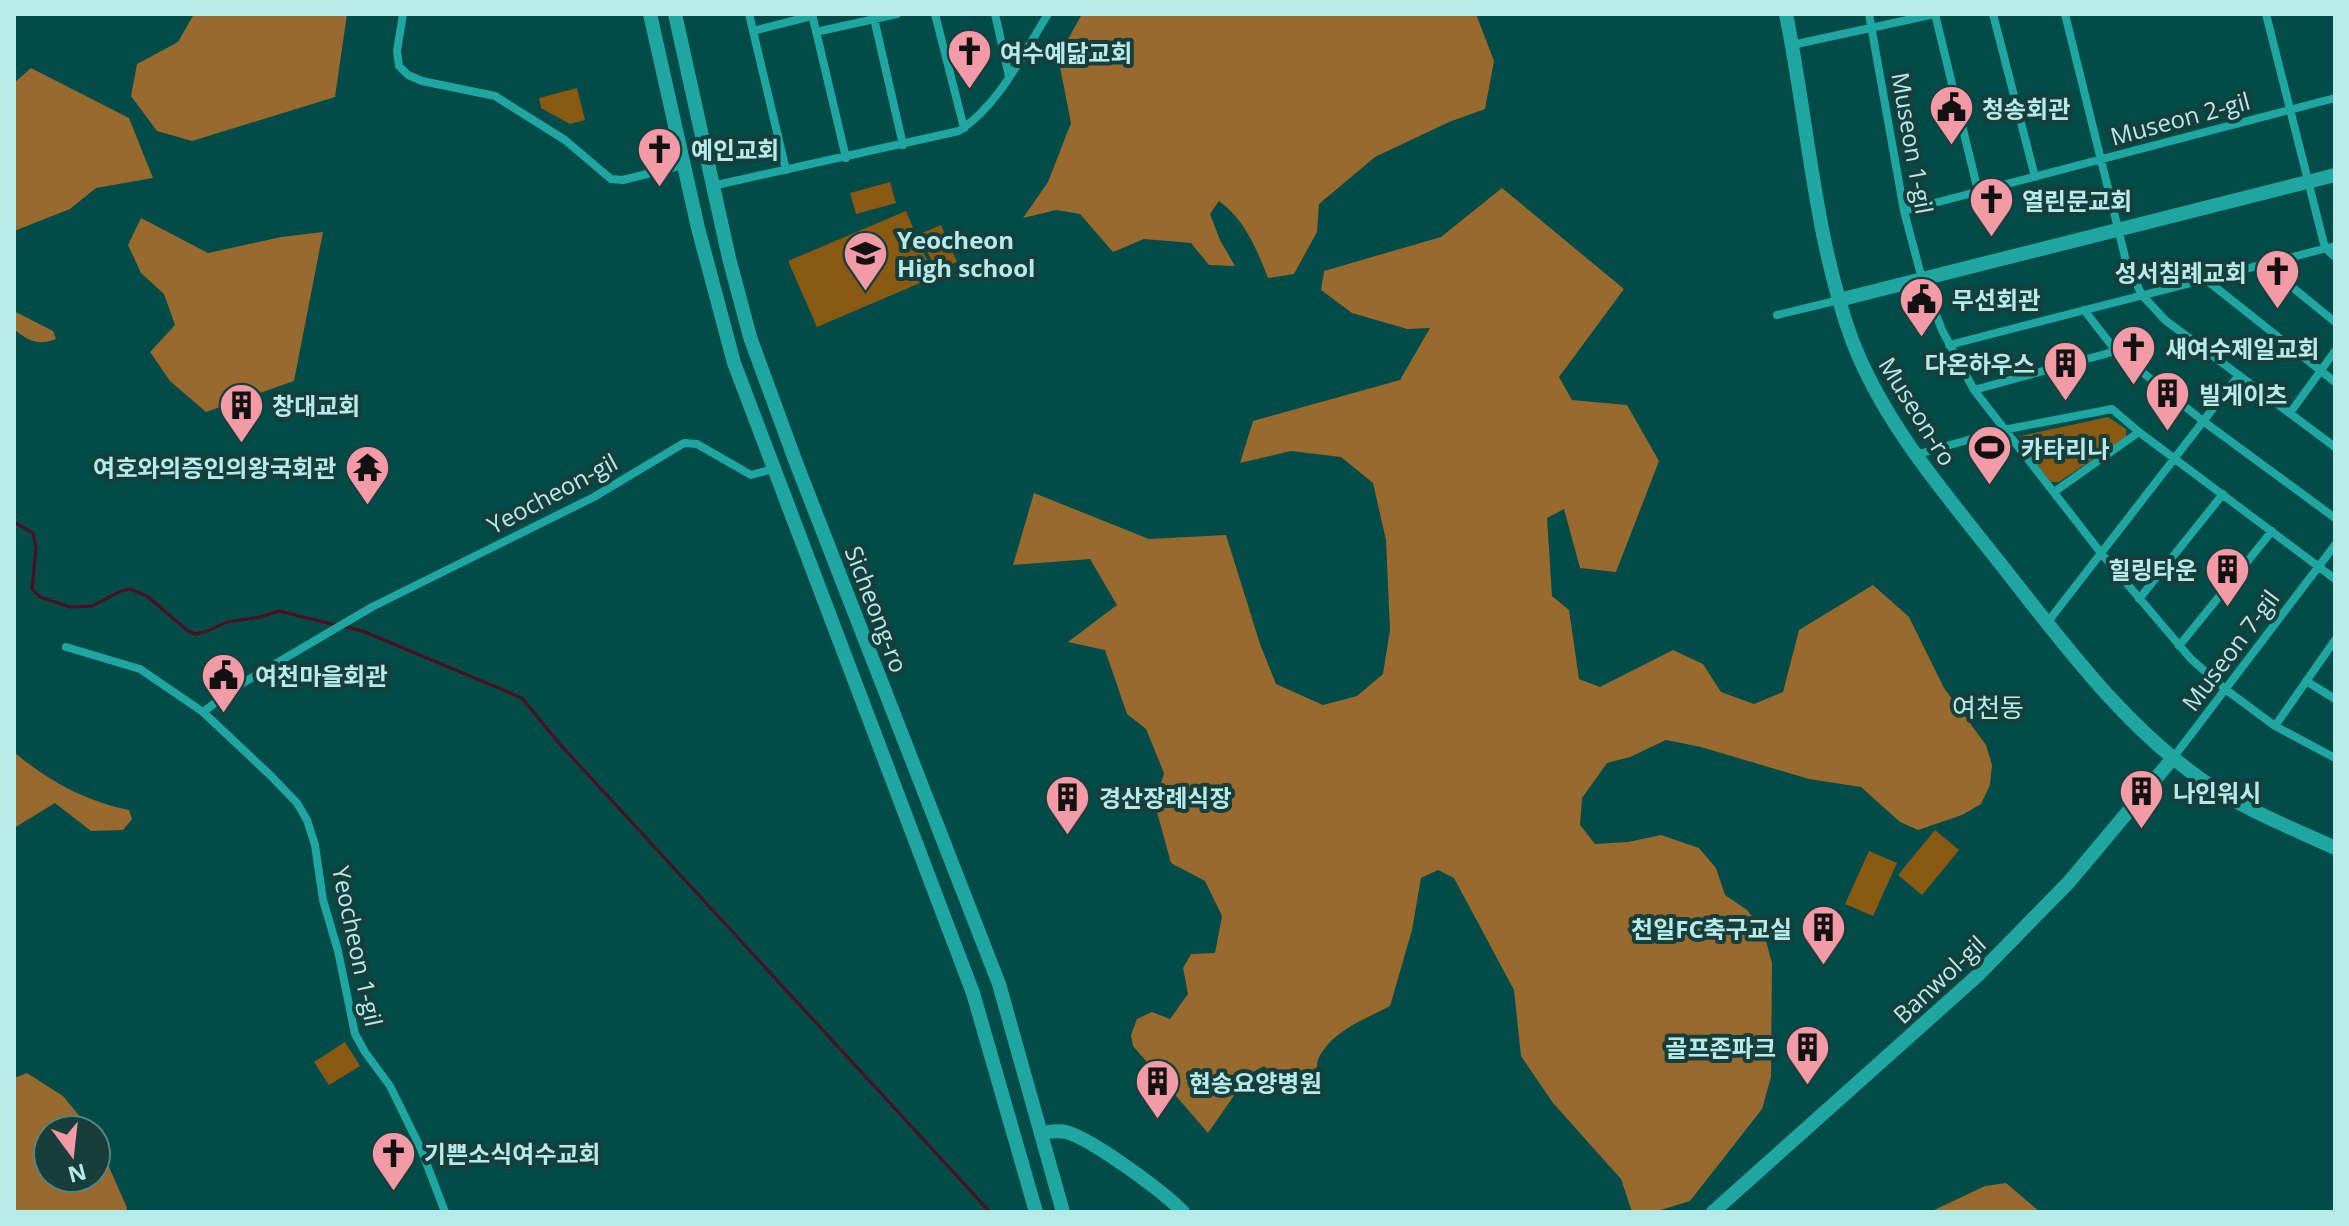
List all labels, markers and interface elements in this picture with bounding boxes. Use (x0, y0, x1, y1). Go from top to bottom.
church icon: 여수예닮교회 (945, 28, 993, 91)
place label: 여수예닮교회 (1000, 36, 1132, 69)
street label: Museon 1-gil (1884, 70, 1942, 216)
public building icon: 청송회관 (1927, 84, 1975, 147)
street label: Museon 2-gil (2107, 84, 2253, 152)
place label: 청송회관 (1982, 92, 2070, 125)
church icon: 예인교회 (636, 125, 684, 188)
place label: 예인교회 (691, 133, 779, 166)
church icon: 열린문교회 (1967, 176, 2015, 239)
place label: 열린문교회 (2022, 184, 2132, 217)
place label: Yeocheon High school (897, 223, 1035, 284)
school or university icon: Yeocheon High school (842, 229, 890, 292)
church icon: 성서침례교회 (2254, 248, 2302, 311)
place label: 성서침례교회 (2115, 256, 2247, 289)
public building icon: 무선회관 (1897, 275, 1945, 338)
place label: 무선회관 (1952, 283, 2040, 316)
church icon: 새여수제일교회 (2110, 324, 2158, 387)
place label: 새여수제일교회 (2165, 332, 2320, 365)
building icon: 다온하우스 (2042, 339, 2090, 402)
place label: 다온하우스 (1925, 347, 2035, 380)
street label: Museon-ro (1872, 350, 1964, 472)
building icon: 빌게이츠 (2144, 370, 2192, 433)
place label: 빌게이츠 (2199, 378, 2287, 411)
building icon: 창대교회 (217, 381, 265, 444)
place label: 창대교회 (272, 389, 360, 422)
sports icon: 카타리나 (1966, 424, 2014, 487)
place label: 카타리나 (2021, 432, 2109, 465)
temple icon: 여호와의증인의왕국회관 (343, 443, 391, 506)
street label: Yeocheon-gil (481, 445, 623, 541)
place label: 여호와의증인의왕국회관 (93, 451, 336, 484)
street label: Sicheong-ro (838, 541, 916, 677)
building icon: 힐링타운 (2204, 545, 2252, 608)
place label: 힐링타운 (2109, 553, 2197, 586)
street label: Museon 7-gil (2174, 583, 2286, 717)
public building icon: 여천마을회관 (200, 651, 248, 714)
place label: 여천마을회관 (255, 659, 387, 692)
district label: 여천동 (1952, 689, 2024, 725)
building icon: 나인워시 (2118, 768, 2166, 831)
building icon: 경산장례식장 (1044, 773, 1092, 836)
place label: 나인워시 (2173, 776, 2261, 809)
place label: 경산장례식장 (1099, 781, 1231, 814)
street label: Yeocheon 1-gil (325, 863, 391, 1029)
building icon: 천일FC축구교실 (1799, 904, 1847, 967)
place label: 천일FC축구교실 (1631, 912, 1792, 945)
street label: Banwol-gil (1885, 928, 1993, 1030)
building icon: 골프존파크 (1783, 1023, 1831, 1086)
place label: 골프존파크 (1666, 1031, 1776, 1064)
building icon: 현송요양병원 (1134, 1058, 1182, 1121)
place label: 현송요양병원 (1189, 1066, 1321, 1099)
north arrow (32, 1114, 112, 1194)
church icon: 기쁜소식여수교회 (369, 1129, 417, 1192)
place label: 기쁜소식여수교회 (424, 1137, 601, 1170)
text: N (65, 1157, 90, 1191)

